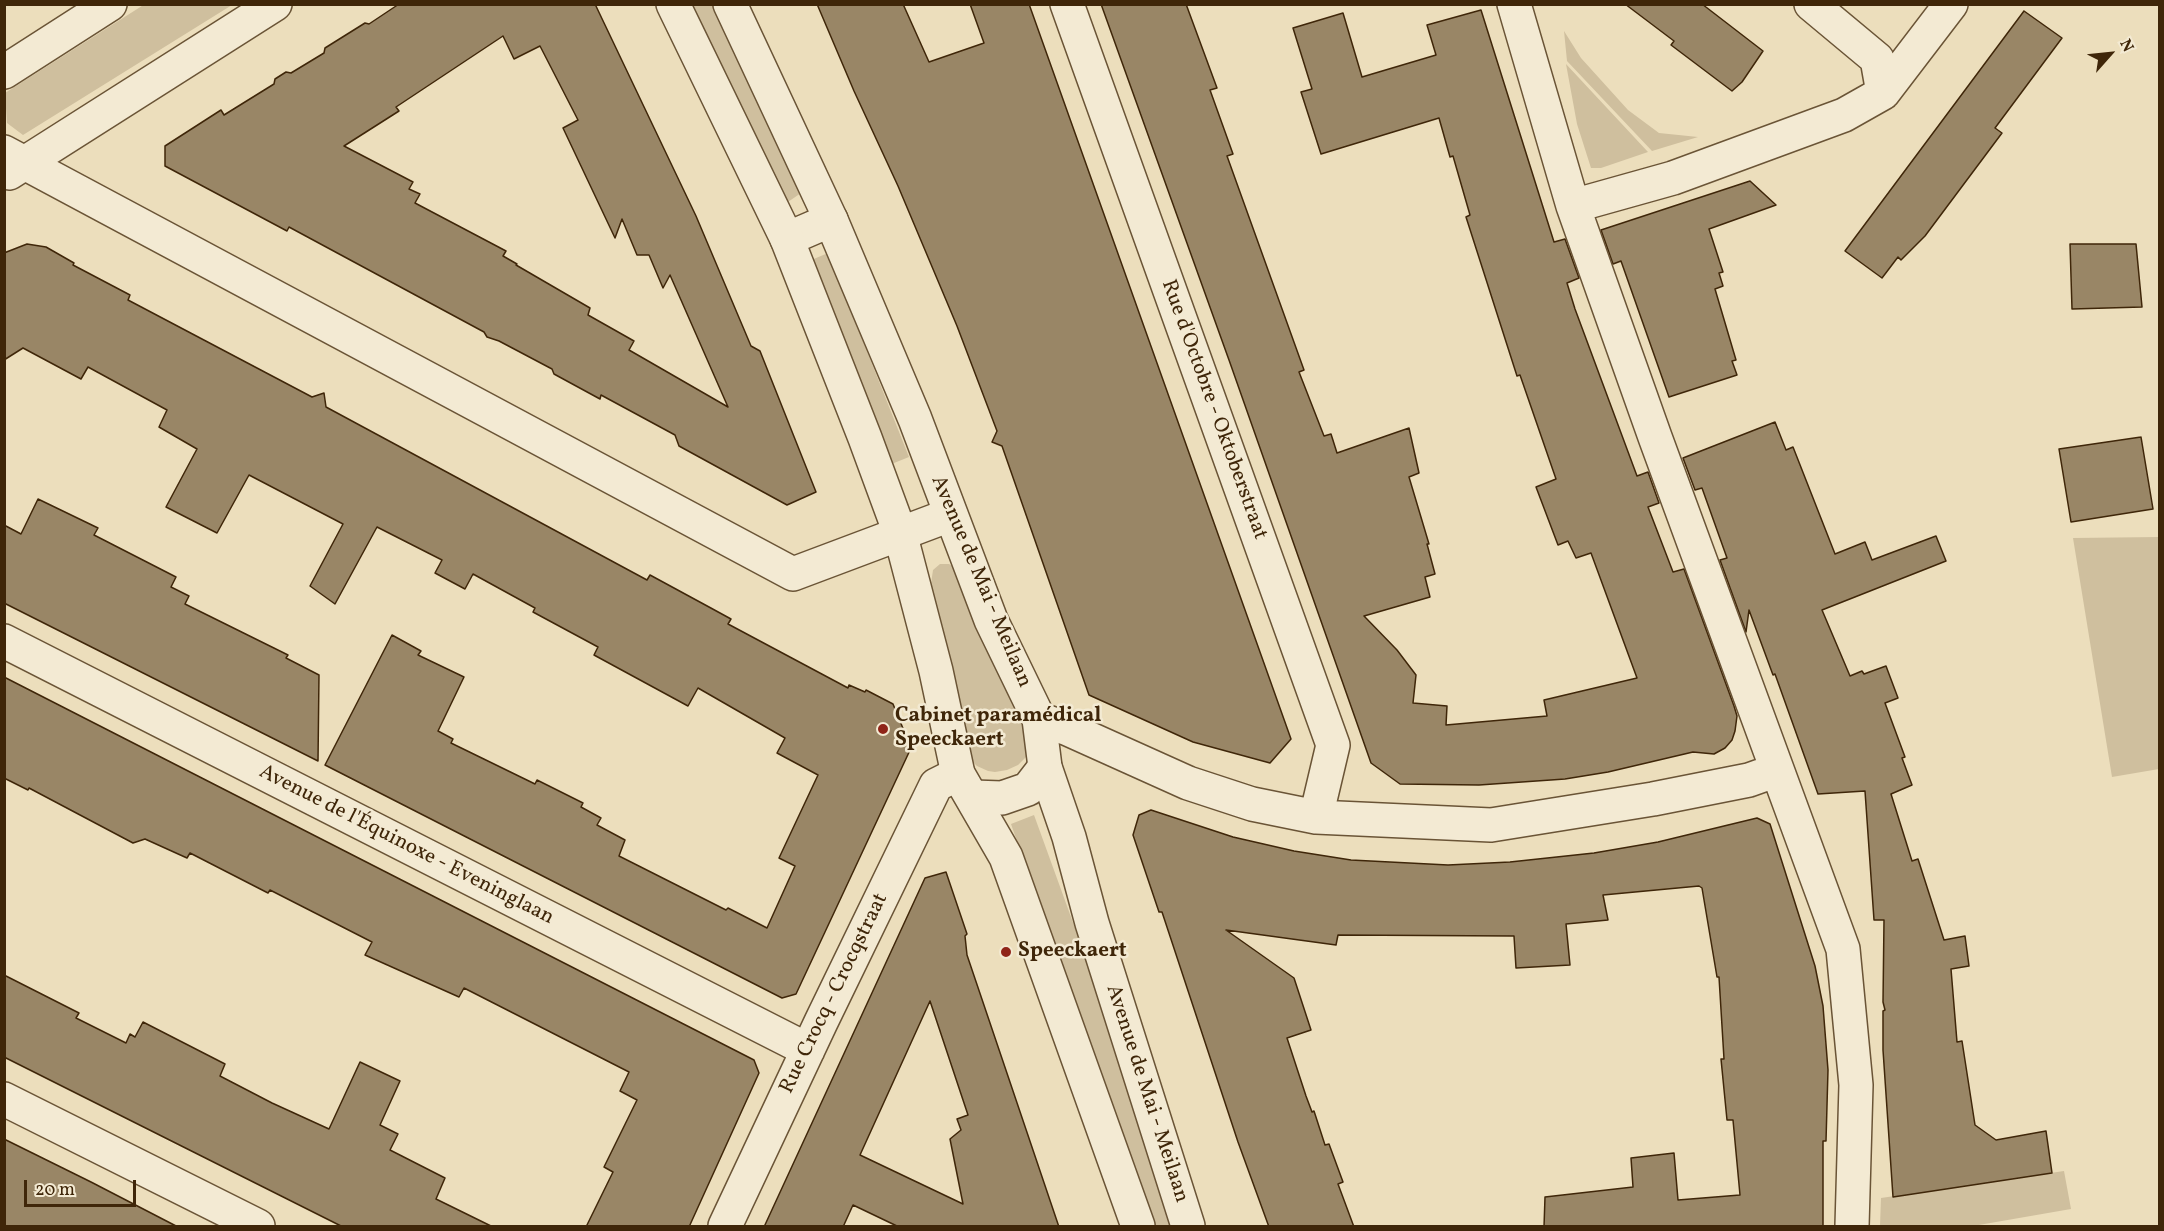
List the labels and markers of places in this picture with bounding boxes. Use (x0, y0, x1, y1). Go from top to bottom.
place label: Cabinet paramédical Speeckaert (895, 704, 1101, 754)
marker: Cabinet paramédical Speeckaert (876, 722, 890, 736)
place label: Speeckaert (1018, 939, 1127, 965)
marker: Speeckaert (999, 945, 1013, 959)

